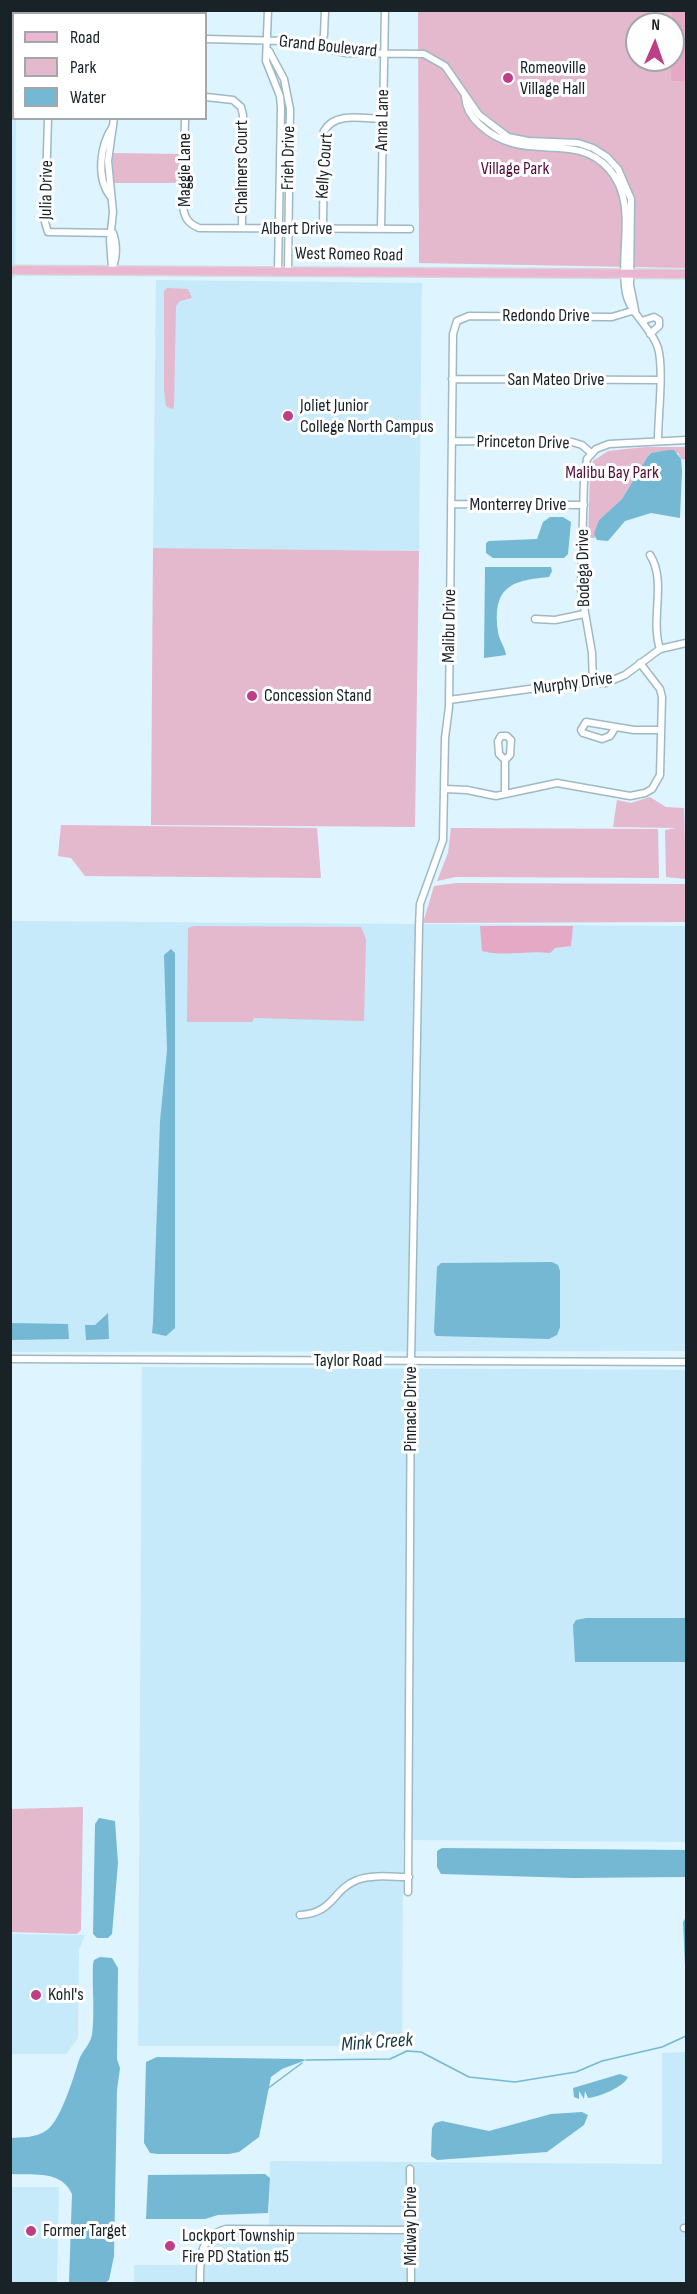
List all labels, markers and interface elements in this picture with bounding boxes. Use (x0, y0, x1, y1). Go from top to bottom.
legend (12, 12, 207, 120)
north arrow (625, 12, 685, 72)
text: N (651, 16, 660, 35)
text: Road (70, 27, 100, 48)
street label: Grand Boulevard (278, 31, 378, 63)
text: Park (70, 57, 96, 78)
place label: Romeoville Village Hall (520, 57, 586, 100)
marker: Romeoville Village Hall (501, 71, 515, 85)
text: Water (70, 87, 106, 108)
street label: Anna Lane (372, 89, 394, 151)
street label: Chalmers Court (231, 120, 253, 214)
street label: Frieh Drive (278, 126, 300, 190)
street label: Kelly Court (312, 132, 338, 200)
street label: Maggie Lane (174, 133, 196, 207)
park label: Village Park (481, 158, 549, 180)
street label: Julia Drive (36, 160, 58, 220)
street label: Albert Drive (261, 218, 333, 240)
street label: West Romeo Road (295, 243, 403, 267)
street label: Redondo Drive (502, 305, 590, 327)
street label: San Mateo Drive (507, 369, 605, 391)
place label: Joliet Junior College North Campus (300, 395, 434, 438)
marker: Joliet Junior College North Campus (281, 409, 295, 423)
street label: Princeton Drive (476, 431, 570, 455)
park label: Malibu Bay Park (565, 462, 659, 484)
street label: Monterrey Drive (470, 494, 566, 516)
street label: Bodega Drive (573, 529, 595, 607)
street label: Malibu Drive (439, 589, 461, 663)
street label: Murphy Drive (532, 668, 614, 700)
place label: Concession Stand (264, 685, 371, 707)
marker: Concession Stand (245, 689, 259, 703)
street label: Taylor Road (314, 1350, 382, 1372)
street label: Pinnacle Drive (400, 1366, 422, 1452)
place label: Kohl's (48, 1984, 84, 2006)
marker: Kohl's (29, 1988, 43, 2002)
water label: Mink Creek (340, 2029, 414, 2057)
street label: Midway Drive (400, 2186, 422, 2266)
place label: Former Target (43, 2220, 127, 2242)
marker: Former Target (24, 2224, 38, 2238)
place label: Lockport Township Fire PD Station #5 (182, 2225, 295, 2268)
marker: Lockport Township Fire PD Station #5 (163, 2239, 177, 2253)

